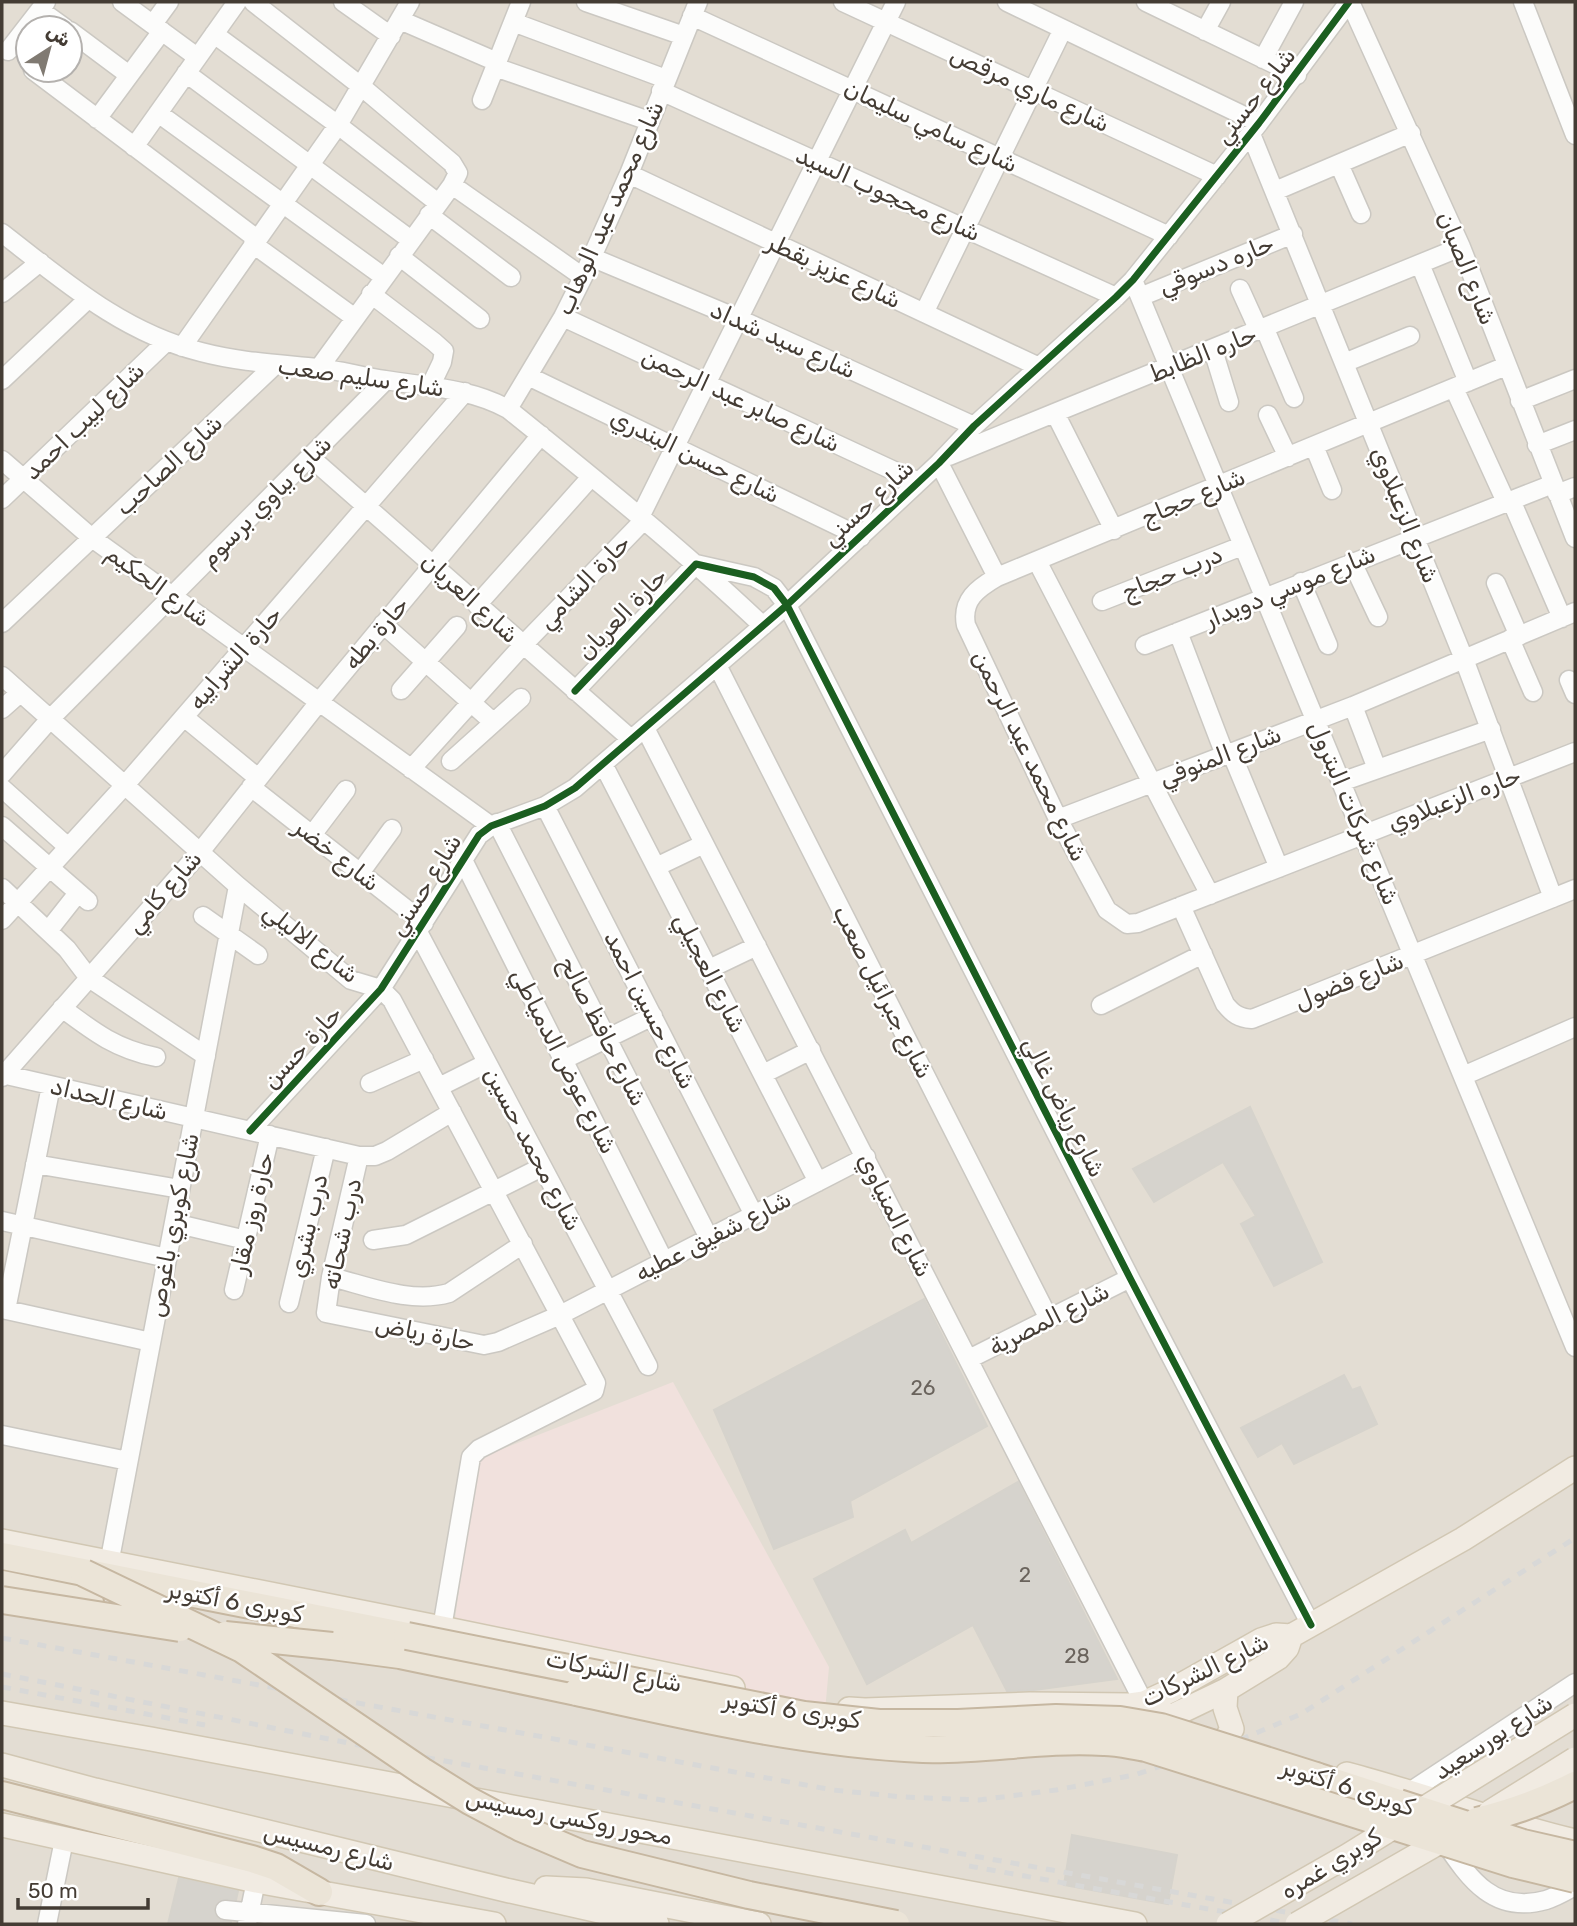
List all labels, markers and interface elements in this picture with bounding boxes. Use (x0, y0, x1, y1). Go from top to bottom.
north arrow (14, 14, 84, 84)
text: ش (42, 19, 75, 52)
street label: شارع ماري مرقص (945, 40, 1114, 141)
street label: شارع حسني (1209, 42, 1305, 152)
street label: شارع سامي سليمان (838, 74, 1022, 182)
street label: شارع محمد عبد الوهاب (550, 97, 672, 320)
street label: شارع محجوب السيد (790, 141, 985, 249)
street label: شارع الصبان (1430, 207, 1502, 330)
street label: شارع عزيز بقطر (760, 227, 906, 316)
street label: حاره دسوقي (1154, 229, 1279, 305)
street label: شارع سيد شداد (705, 295, 860, 386)
street label: حاره الظابط (1145, 320, 1261, 388)
street label: شارع صابر عبد الرحمن (637, 342, 844, 460)
street label: شارع سليم صعب (276, 351, 446, 405)
street label: شارع لبيب احمد (18, 356, 152, 487)
street label: شارع حسن البندري (604, 403, 784, 512)
street label: شارع الصاحب (110, 409, 230, 523)
street label: شارع بباوي برسوم (195, 430, 340, 575)
street label: شارع الزعبلاوي (1362, 443, 1445, 588)
street label: شارع حسني (816, 454, 922, 555)
street label: شارع حجاج (1137, 463, 1250, 533)
street label: حارة الشامي (532, 529, 639, 638)
street label: شارع الحكيم (99, 539, 215, 635)
street label: درب حجاج (1118, 540, 1227, 608)
street label: شارع موسي دويدار (1199, 540, 1381, 638)
street label: شارع العريان (414, 547, 524, 650)
street label: حارة العريان (571, 562, 673, 666)
street label: حارة بطه (338, 591, 414, 675)
street label: حارة الشرابيه (183, 601, 287, 715)
street label: شارع محمد عبد الرحمن (965, 646, 1093, 867)
street label: شارع شركات البترول (1301, 717, 1405, 910)
street label: شارع المنوفي (1155, 720, 1287, 796)
street label: حاره الزعبلاوي (1384, 761, 1526, 840)
street label: شارع خضر (286, 812, 386, 899)
street label: شارع حسني (383, 829, 471, 943)
street label: شارع كامي (120, 845, 211, 942)
street label: شارع الاليلي (255, 897, 364, 992)
street label: شارع جبرائيل صعب (825, 901, 939, 1084)
street label: شارع العجيلي (664, 908, 752, 1039)
street label: شارع حسين احمد (596, 926, 702, 1095)
street label: شارع فضول (1290, 946, 1409, 1017)
street label: شارع حافظ صالح (551, 951, 653, 1112)
street label: شارع عوض الدمياطي (502, 964, 623, 1160)
street label: حارة حسن (256, 1000, 348, 1094)
street label: شارع رياض غالي (1013, 1032, 1111, 1184)
street label: شارع محمد حسين (476, 1062, 588, 1236)
street label: شارع الحداد (47, 1072, 171, 1128)
street label: شارع كوبري باغوص (141, 1131, 208, 1320)
street label: شارع المنياوي (849, 1148, 938, 1283)
street label: حارة روز مقار (224, 1150, 280, 1278)
street label: درب بشري (282, 1171, 336, 1281)
street label: درب شحاته (317, 1176, 367, 1292)
street label: شارع شفيق عطيه (630, 1185, 797, 1289)
street label: شارع المصرية (984, 1277, 1115, 1363)
street label: حارة رياض (373, 1310, 477, 1356)
house number: 26 (911, 1375, 936, 1400)
house number: 2 (1019, 1562, 1031, 1587)
street label: كوبرى 6 أكتوبر (162, 1575, 306, 1629)
street label: شارع الشركات (1137, 1627, 1274, 1715)
house number: 28 (1064, 1643, 1090, 1668)
street label: شارع الشركات (543, 1644, 684, 1700)
street label: كوبرى 6 أكتوبر (719, 1685, 863, 1735)
street label: شارع بورسعيد (1428, 1688, 1559, 1788)
street label: كوبرى 6 أكتوبر (1276, 1752, 1418, 1822)
street label: محور روكسى رمسيس (463, 1783, 675, 1851)
street label: شارع رمسيس (260, 1817, 397, 1879)
street label: كوبري غمره (1275, 1823, 1388, 1908)
scale bar (18, 1867, 147, 1911)
text: 50 m (28, 1878, 78, 1903)

